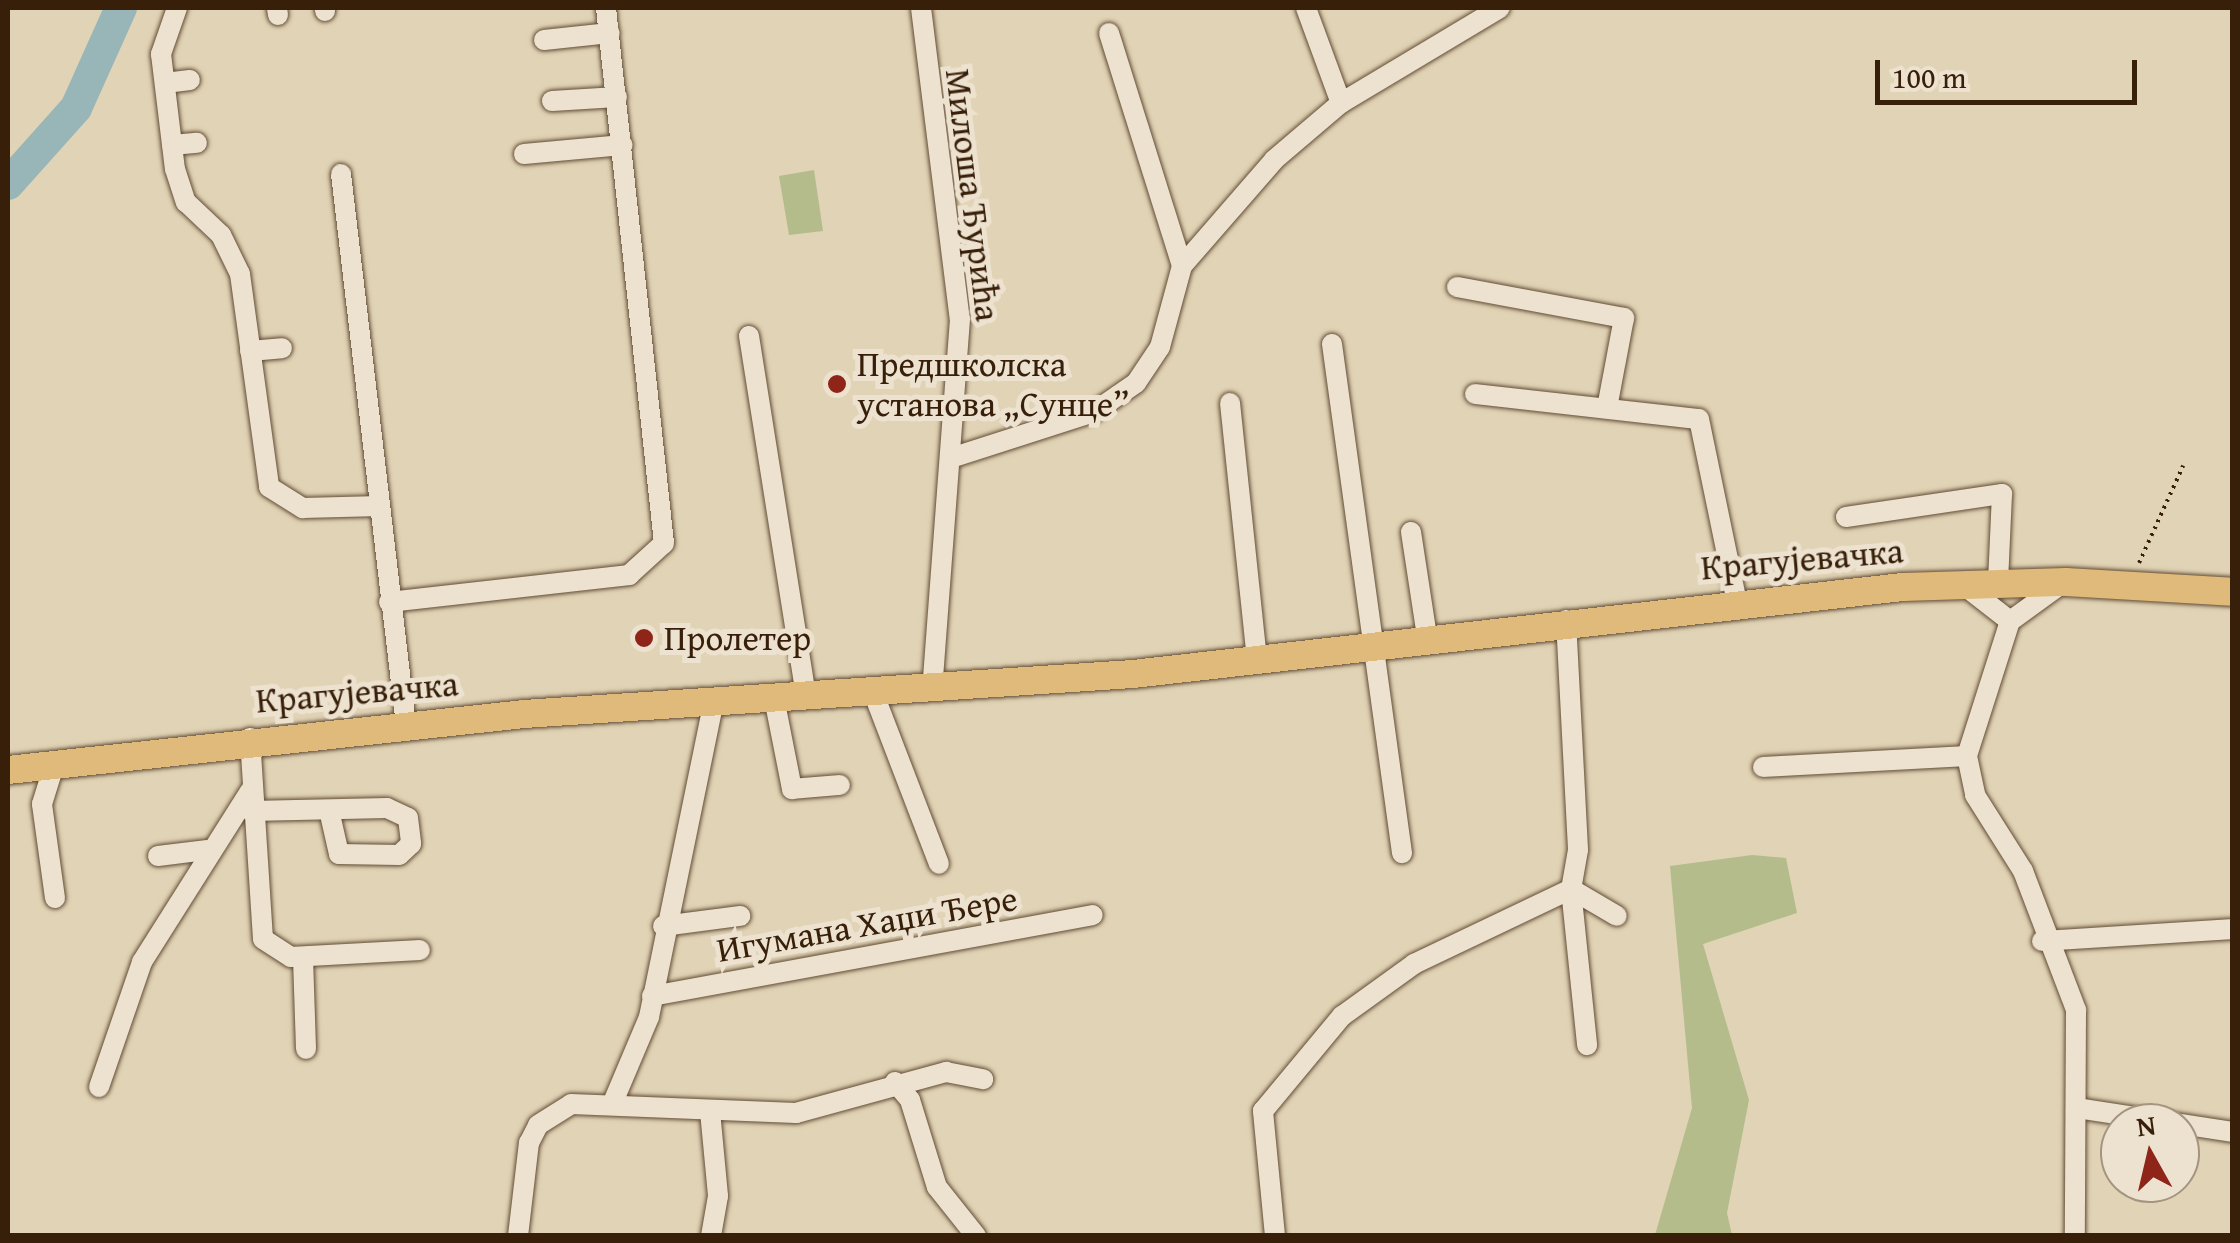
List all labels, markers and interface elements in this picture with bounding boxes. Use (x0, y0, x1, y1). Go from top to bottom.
scale bar (1880, 40, 2142, 102)
text: 100 m (1892, 55, 1966, 99)
street label: Милоша Ђурића (937, 66, 1009, 324)
place label: Предшколска установа „Сунце” (857, 343, 1129, 425)
marker: Предшколска установа „Сунце” (826, 373, 848, 395)
street label: Крагујевачка (1699, 529, 1905, 589)
place label: Пролетер (664, 617, 811, 659)
marker: Пролетер (633, 627, 655, 649)
street label: Крагујевачка (254, 662, 460, 722)
street label: Игумана Хаџи Ђере (714, 877, 1020, 971)
north arrow (2100, 1103, 2200, 1203)
text: N (2134, 1103, 2158, 1146)

